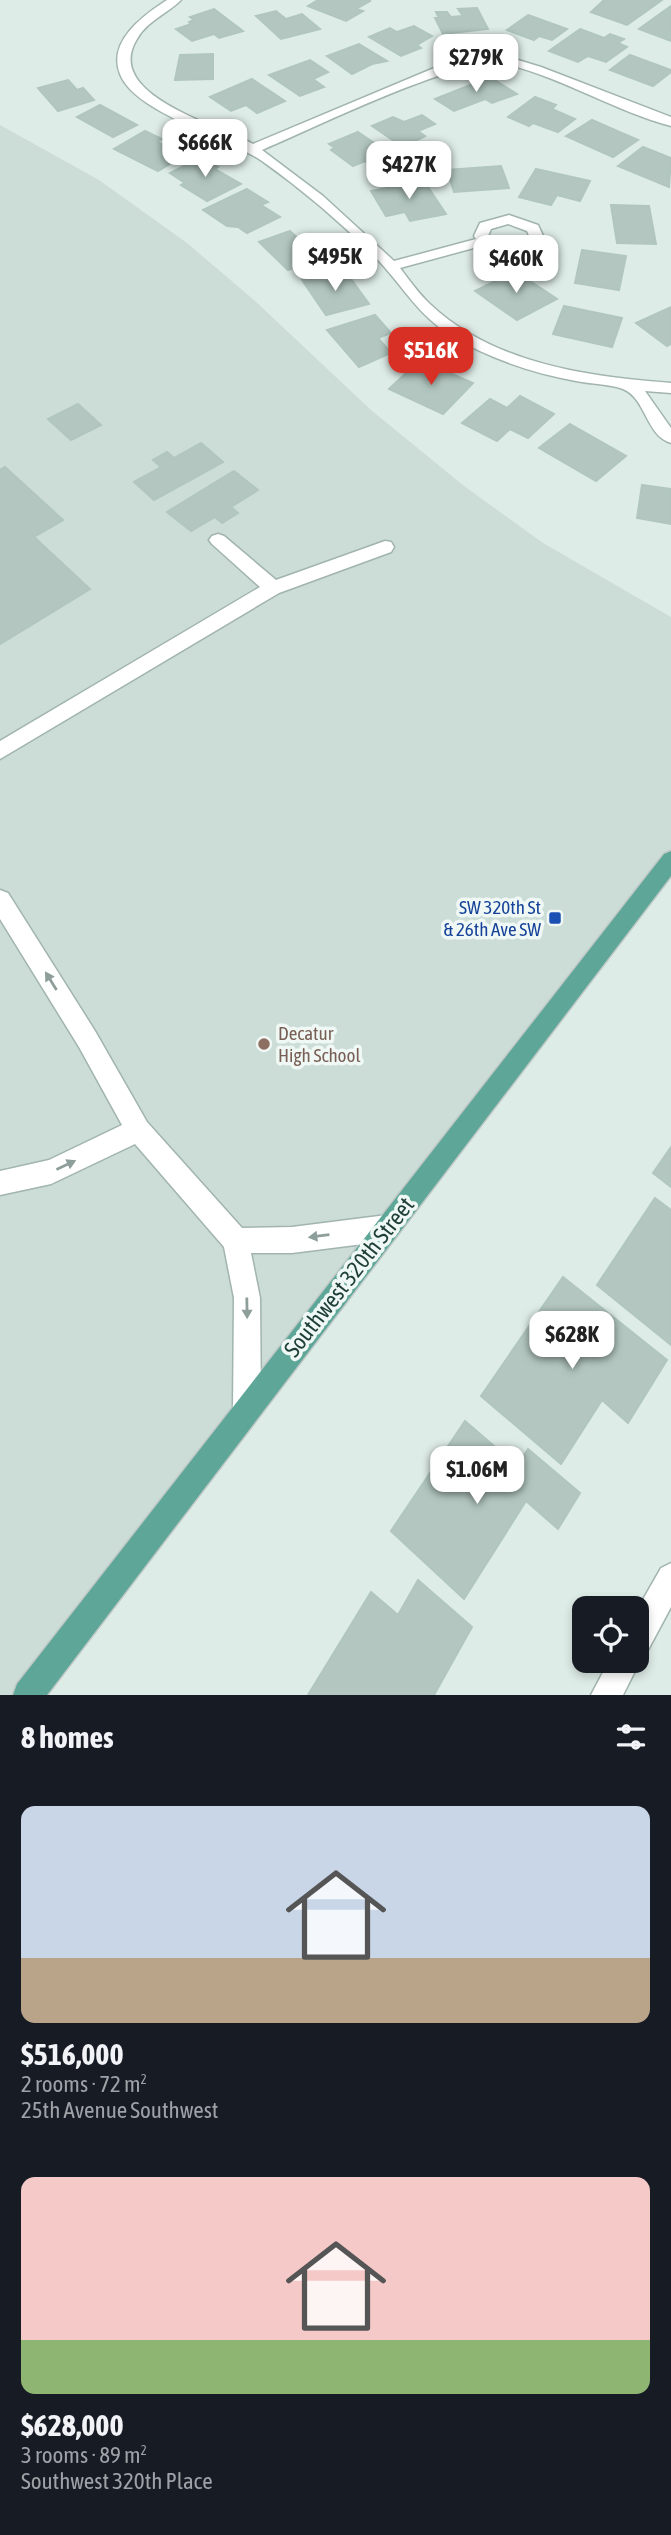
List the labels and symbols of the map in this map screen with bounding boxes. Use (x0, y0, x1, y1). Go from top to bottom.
pin: $279K (427, 34, 525, 94)
pin: $666K (156, 120, 254, 179)
pin: $427K (360, 142, 458, 201)
pin: $495K (286, 233, 384, 293)
pin: $460K (467, 236, 565, 295)
pin: $516K (382, 328, 480, 387)
place label: SW 320th St & 26th Ave SW (443, 896, 541, 940)
marker: SW 320th St & 26th Ave SW (547, 910, 563, 926)
one-way arrow (45, 972, 58, 991)
place label: Decatur High School (278, 1022, 361, 1066)
marker: Decatur High School (256, 1036, 272, 1052)
one-way arrow (55, 1159, 76, 1170)
street label: Southwest 320th Street (279, 1192, 419, 1362)
one-way arrow (308, 1231, 330, 1242)
one-way arrow (241, 1297, 253, 1319)
pin: $628K (523, 1312, 621, 1371)
pin: $1.06M (420, 1446, 534, 1506)

